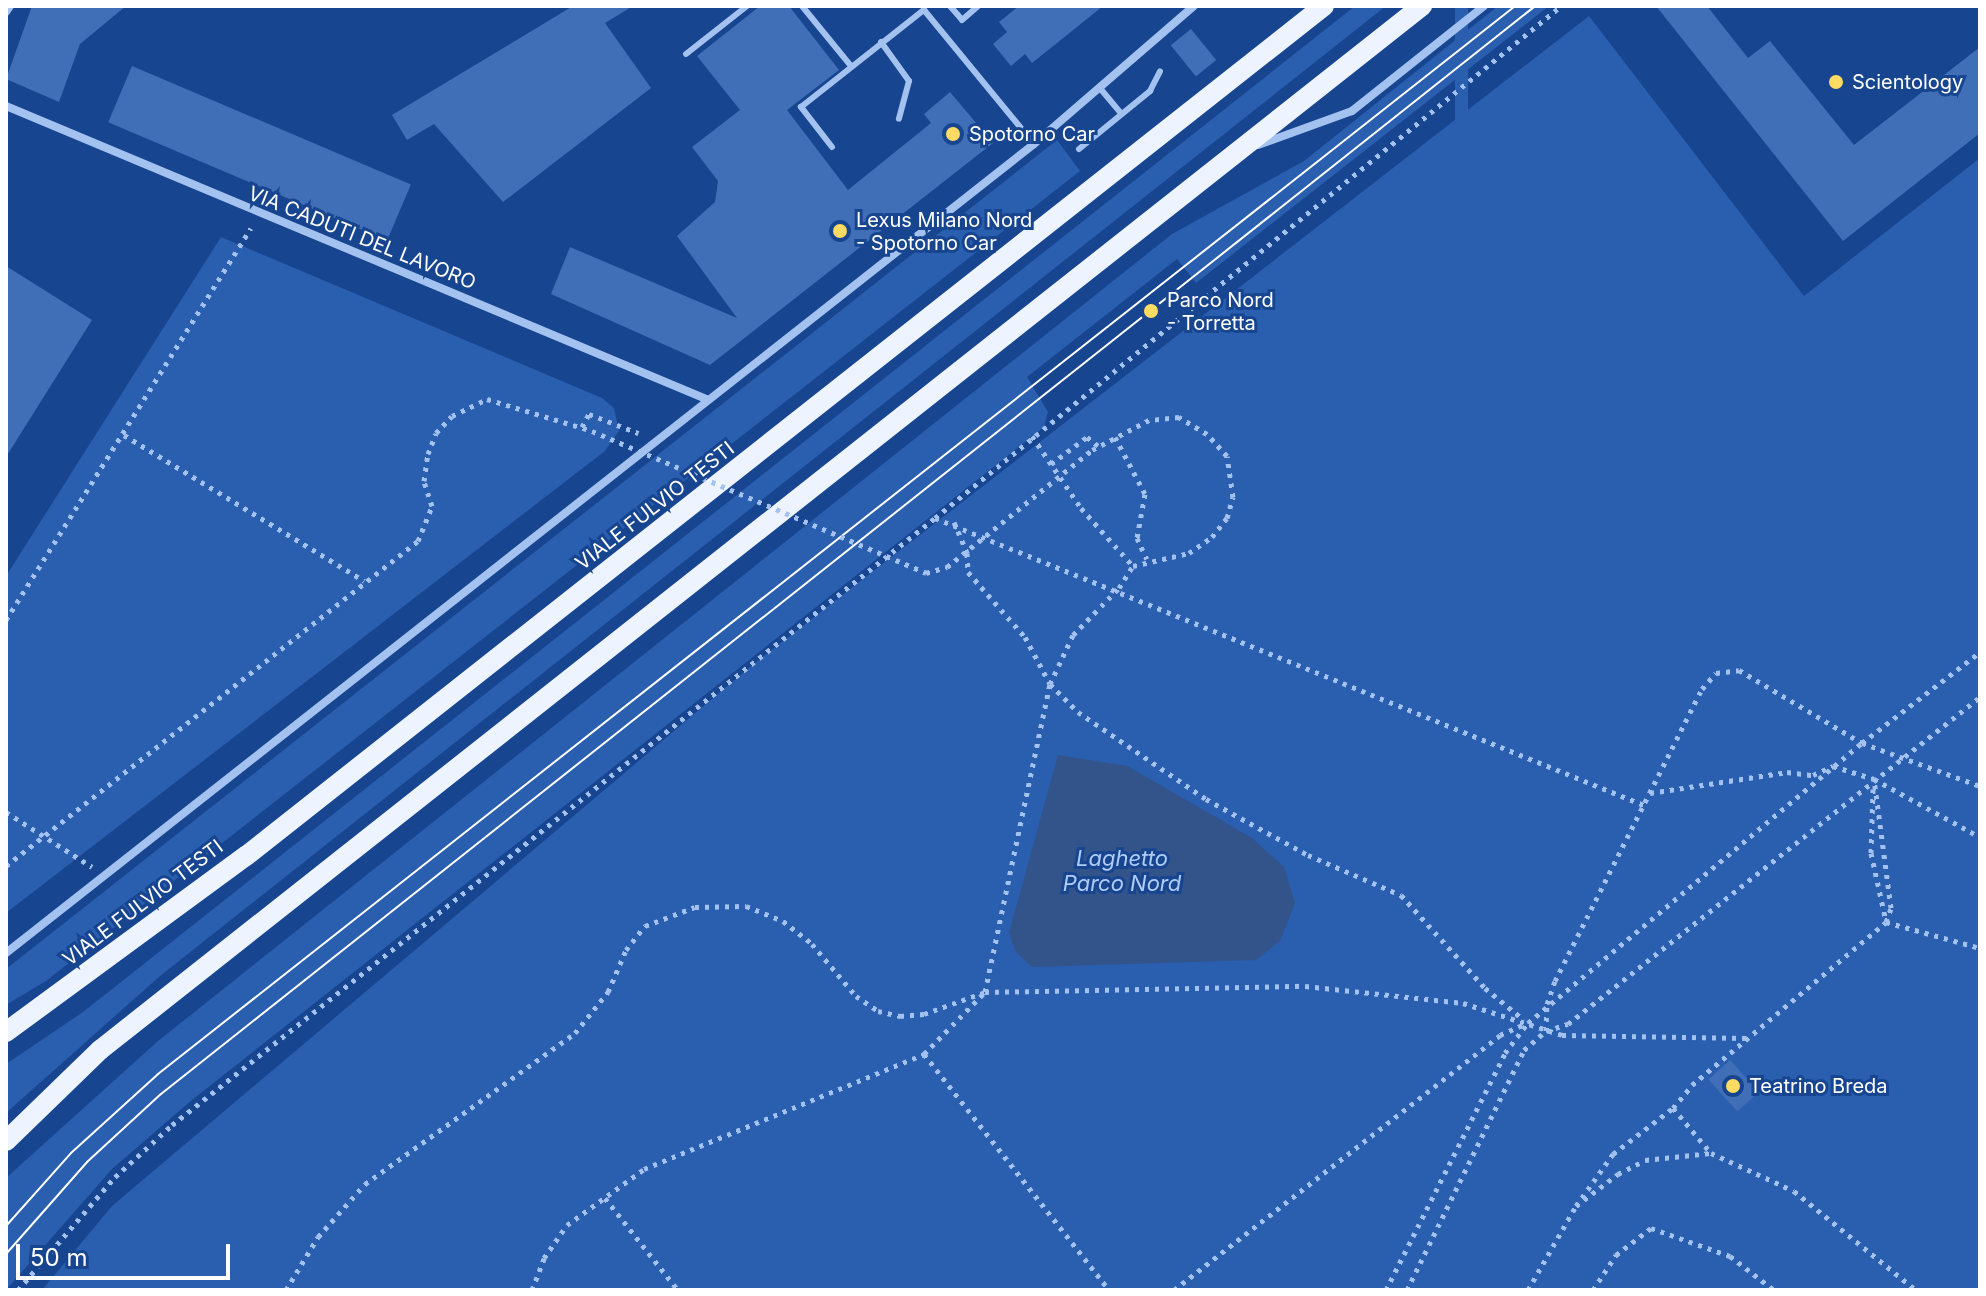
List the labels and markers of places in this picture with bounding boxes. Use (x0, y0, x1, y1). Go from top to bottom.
place label: Scientology (1852, 70, 1963, 94)
marker: Scientology (1827, 73, 1845, 91)
place label: Spotorno Car (969, 122, 1095, 146)
marker: Spotorno Car (944, 125, 962, 143)
place label: Lexus Milano Nord - Spotorno Car (856, 208, 1032, 255)
marker: Lexus Milano Nord - Spotorno Car (831, 222, 849, 240)
place label: Parco Nord - Torretta (1167, 288, 1274, 335)
marker: Parco Nord - Torretta (1142, 302, 1160, 320)
place label: Teatrino Breda (1749, 1074, 1888, 1098)
marker: Teatrino Breda (1724, 1077, 1742, 1095)

